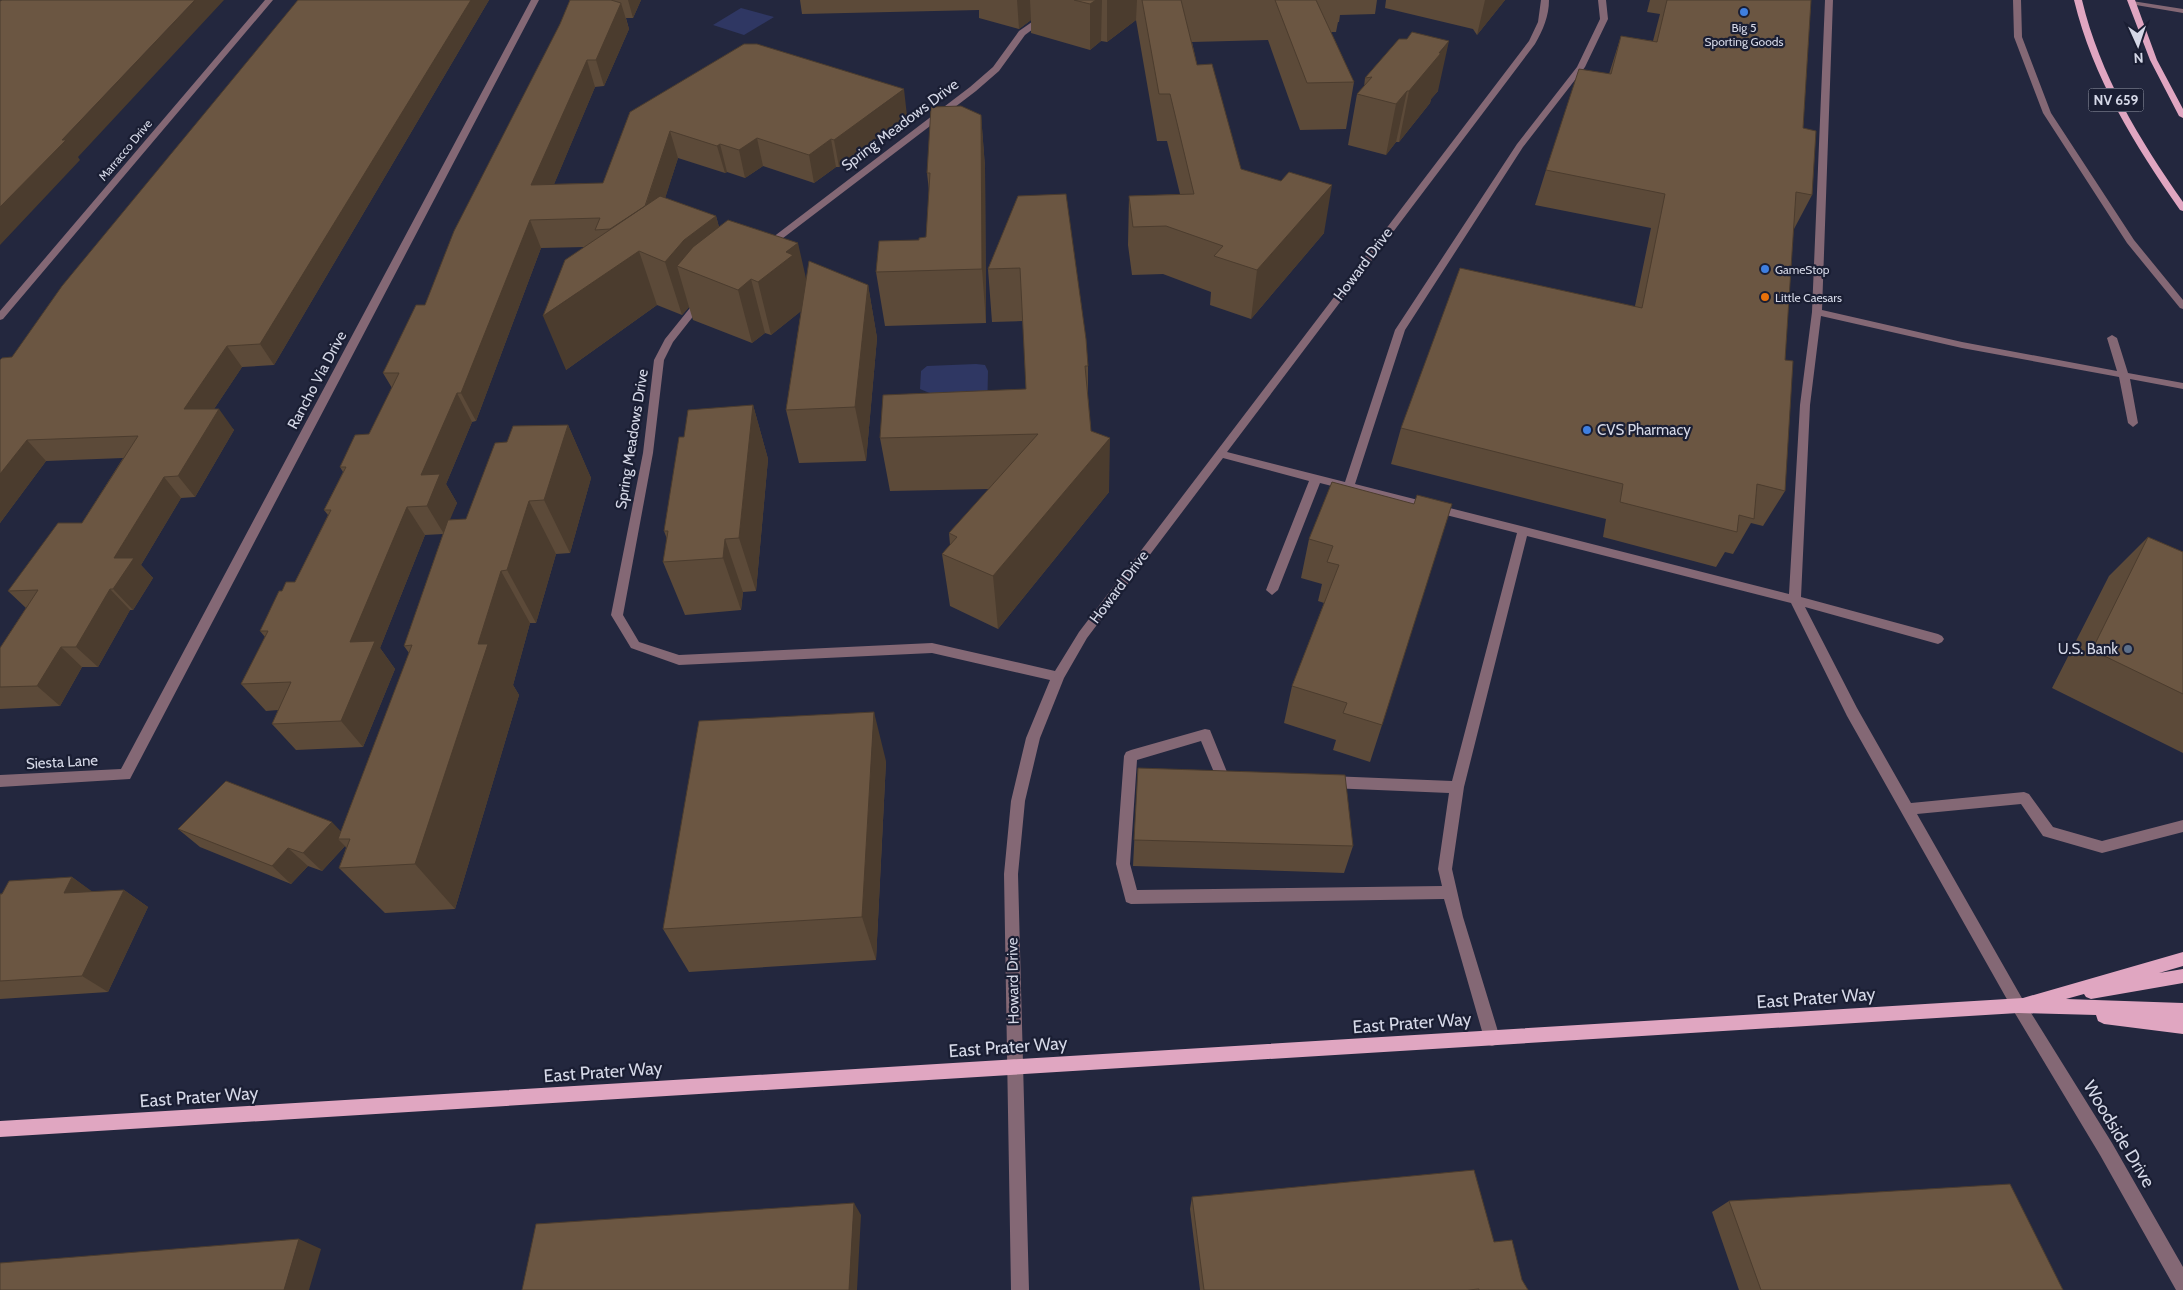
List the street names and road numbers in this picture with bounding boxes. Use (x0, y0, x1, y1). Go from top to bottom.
street label: Spring Meadows Drive (838, 75, 962, 175)
road number: NV 659 (2088, 88, 2144, 112)
street label: Marracco Drive (95, 116, 155, 184)
street label: Howard Drive (1330, 224, 1396, 304)
street label: Rancho Via Drive (284, 328, 351, 432)
street label: Spring Meadows Drive (612, 367, 652, 510)
street label: Howard Drive (1086, 547, 1152, 627)
street label: Siesta Lane (26, 751, 99, 773)
street label: Howard Drive (1003, 937, 1023, 1024)
street label: East Prater Way (1756, 983, 1876, 1013)
street label: East Prater Way (1352, 1008, 1472, 1038)
street label: East Prater Way (948, 1032, 1068, 1062)
street label: East Prater Way (543, 1057, 663, 1087)
street label: Woodside Drive (2078, 1076, 2160, 1192)
street label: East Prater Way (139, 1082, 259, 1112)

